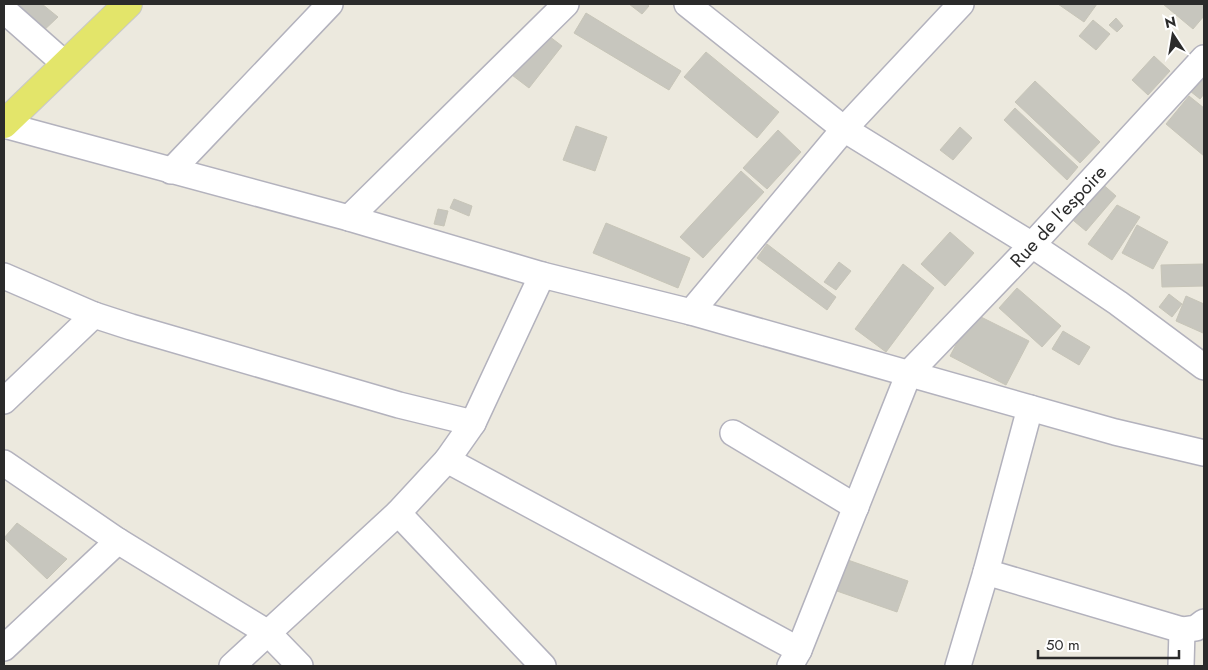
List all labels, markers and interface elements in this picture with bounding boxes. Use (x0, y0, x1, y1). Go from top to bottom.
north arrow (1148, 10, 1198, 60)
text: N (1163, 11, 1178, 33)
street label: Rue de l'espoire (1004, 159, 1113, 273)
scale bar (1038, 628, 1179, 660)
text: 50 m (1046, 634, 1080, 656)

